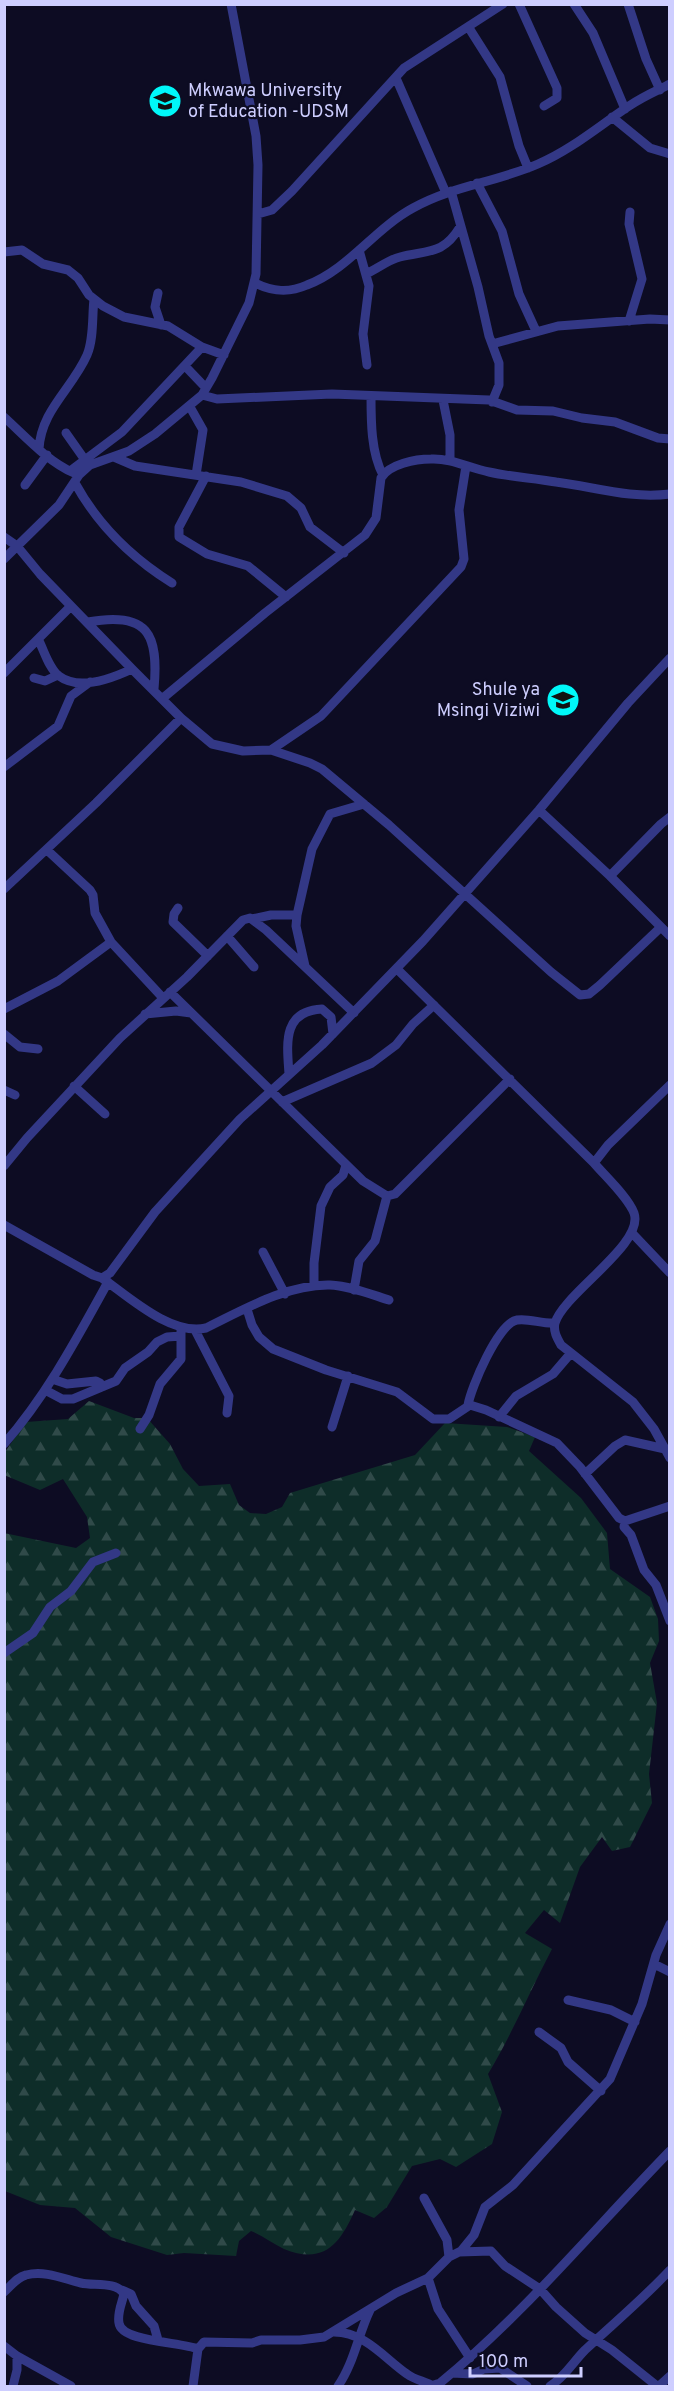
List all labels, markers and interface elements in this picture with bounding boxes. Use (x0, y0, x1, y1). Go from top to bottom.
place label: Mkwawa University of Education -UDSM (188, 80, 349, 124)
school or university icon: Mkwawa University of Education -UDSM (147, 83, 183, 119)
place label: Shule ya Msingi Viziwi (437, 679, 540, 723)
school or university icon: Shule ya Msingi Viziwi (545, 682, 581, 718)
scale bar (470, 2340, 581, 2378)
text: 100 m (479, 2351, 528, 2374)

